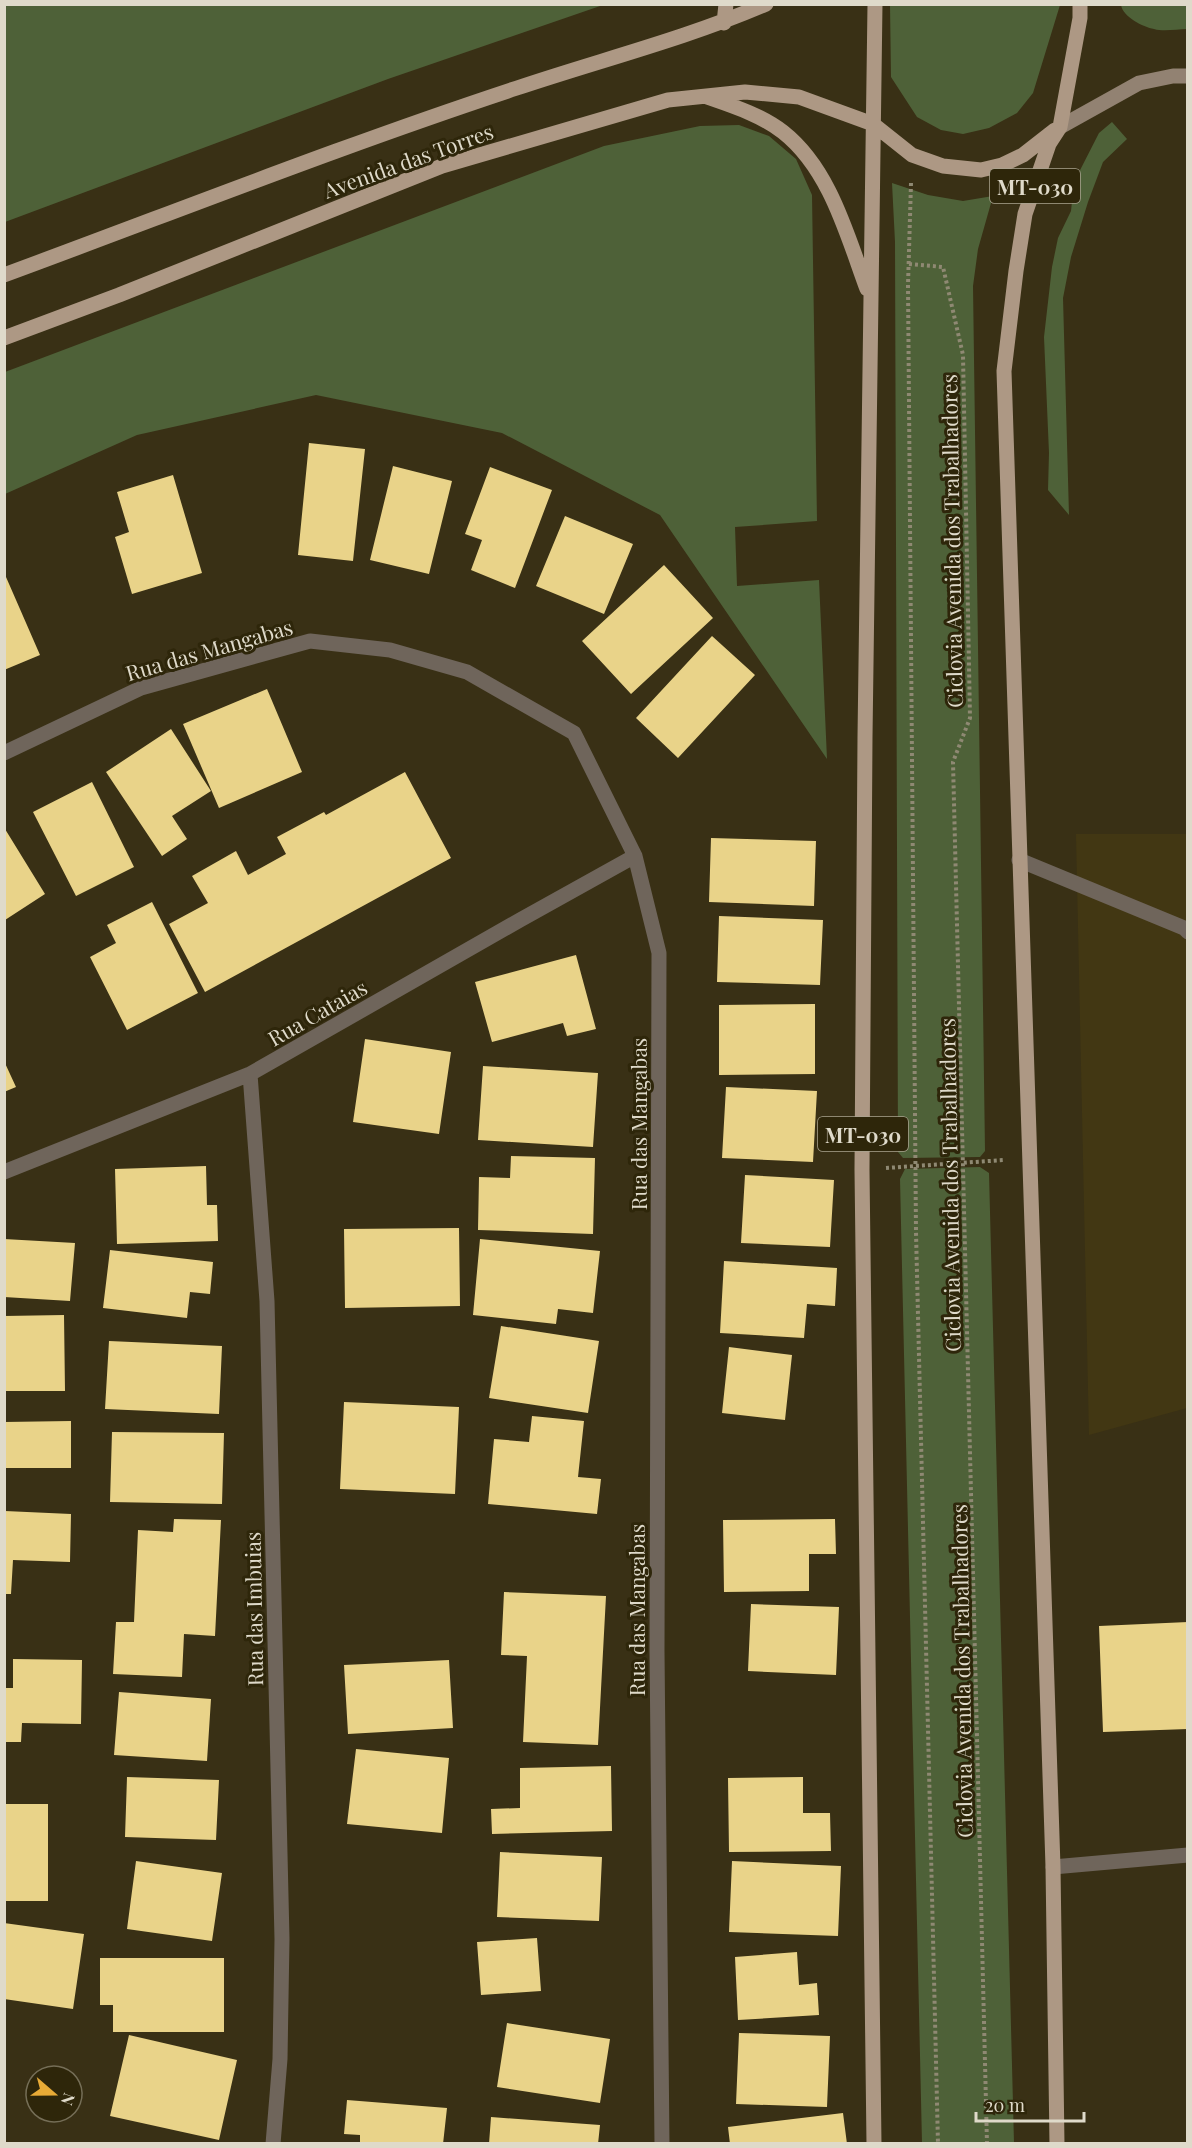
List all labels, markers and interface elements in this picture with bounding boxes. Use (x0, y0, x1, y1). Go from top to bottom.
street label: Avenida das Torres (318, 116, 497, 204)
road number: MT-030 (990, 169, 1080, 203)
street label: Ciclovia Avenida dos Trabalhadores (934, 374, 968, 708)
street label: Rua das Mangabas (122, 612, 296, 686)
street label: Rua Cataias (262, 972, 372, 1052)
street label: Ciclovia Avenida dos Trabalhadores (932, 1018, 966, 1352)
street label: Rua das Mangabas (624, 1038, 652, 1210)
road number: MT-030 (818, 1117, 908, 1151)
street label: Ciclovia Avenida dos Trabalhadores (944, 1504, 978, 1838)
street label: Rua das Mangabas (622, 1524, 650, 1696)
street label: Rua das Imbuias (238, 1532, 268, 1686)
north arrow (24, 2064, 84, 2124)
scale bar (976, 2085, 1084, 2123)
text: N (57, 2090, 80, 2109)
text: 20 m (985, 2093, 1025, 2117)

